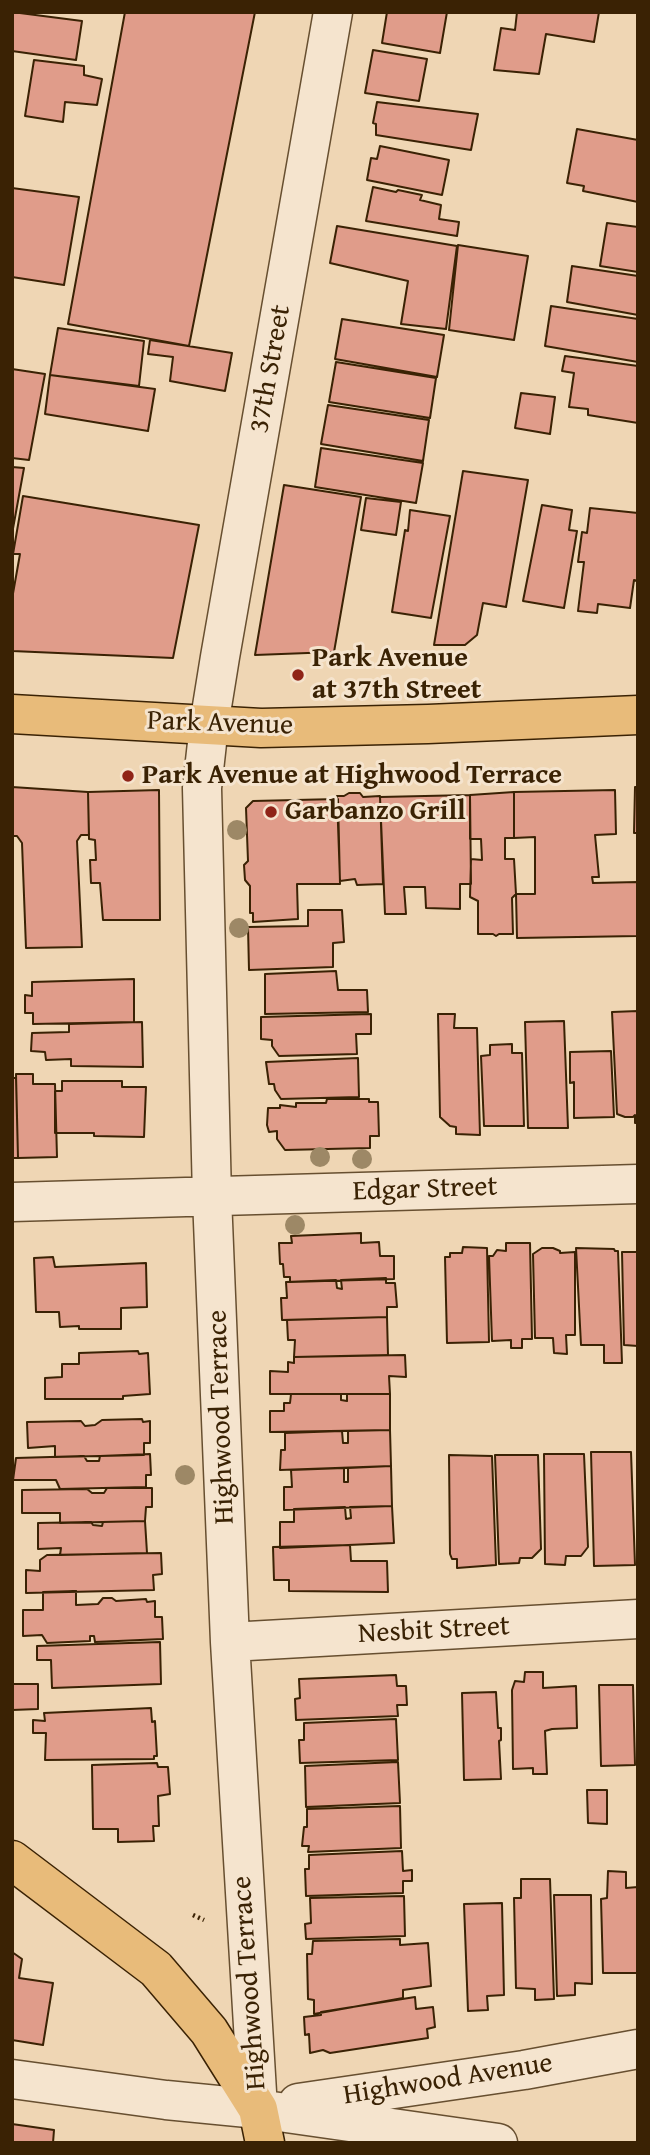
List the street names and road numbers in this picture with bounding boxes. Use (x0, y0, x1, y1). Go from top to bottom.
street label: 37th Street (243, 302, 299, 436)
street label: Park Avenue (146, 705, 294, 743)
street label: Edgar Street (352, 1171, 498, 1209)
street label: Highwood Terrace (201, 1309, 243, 1525)
street label: Nesbit Street (357, 1610, 511, 1652)
street label: Highwood Terrace (226, 1875, 274, 2091)
street label: Highwood Avenue (341, 2047, 555, 2113)

